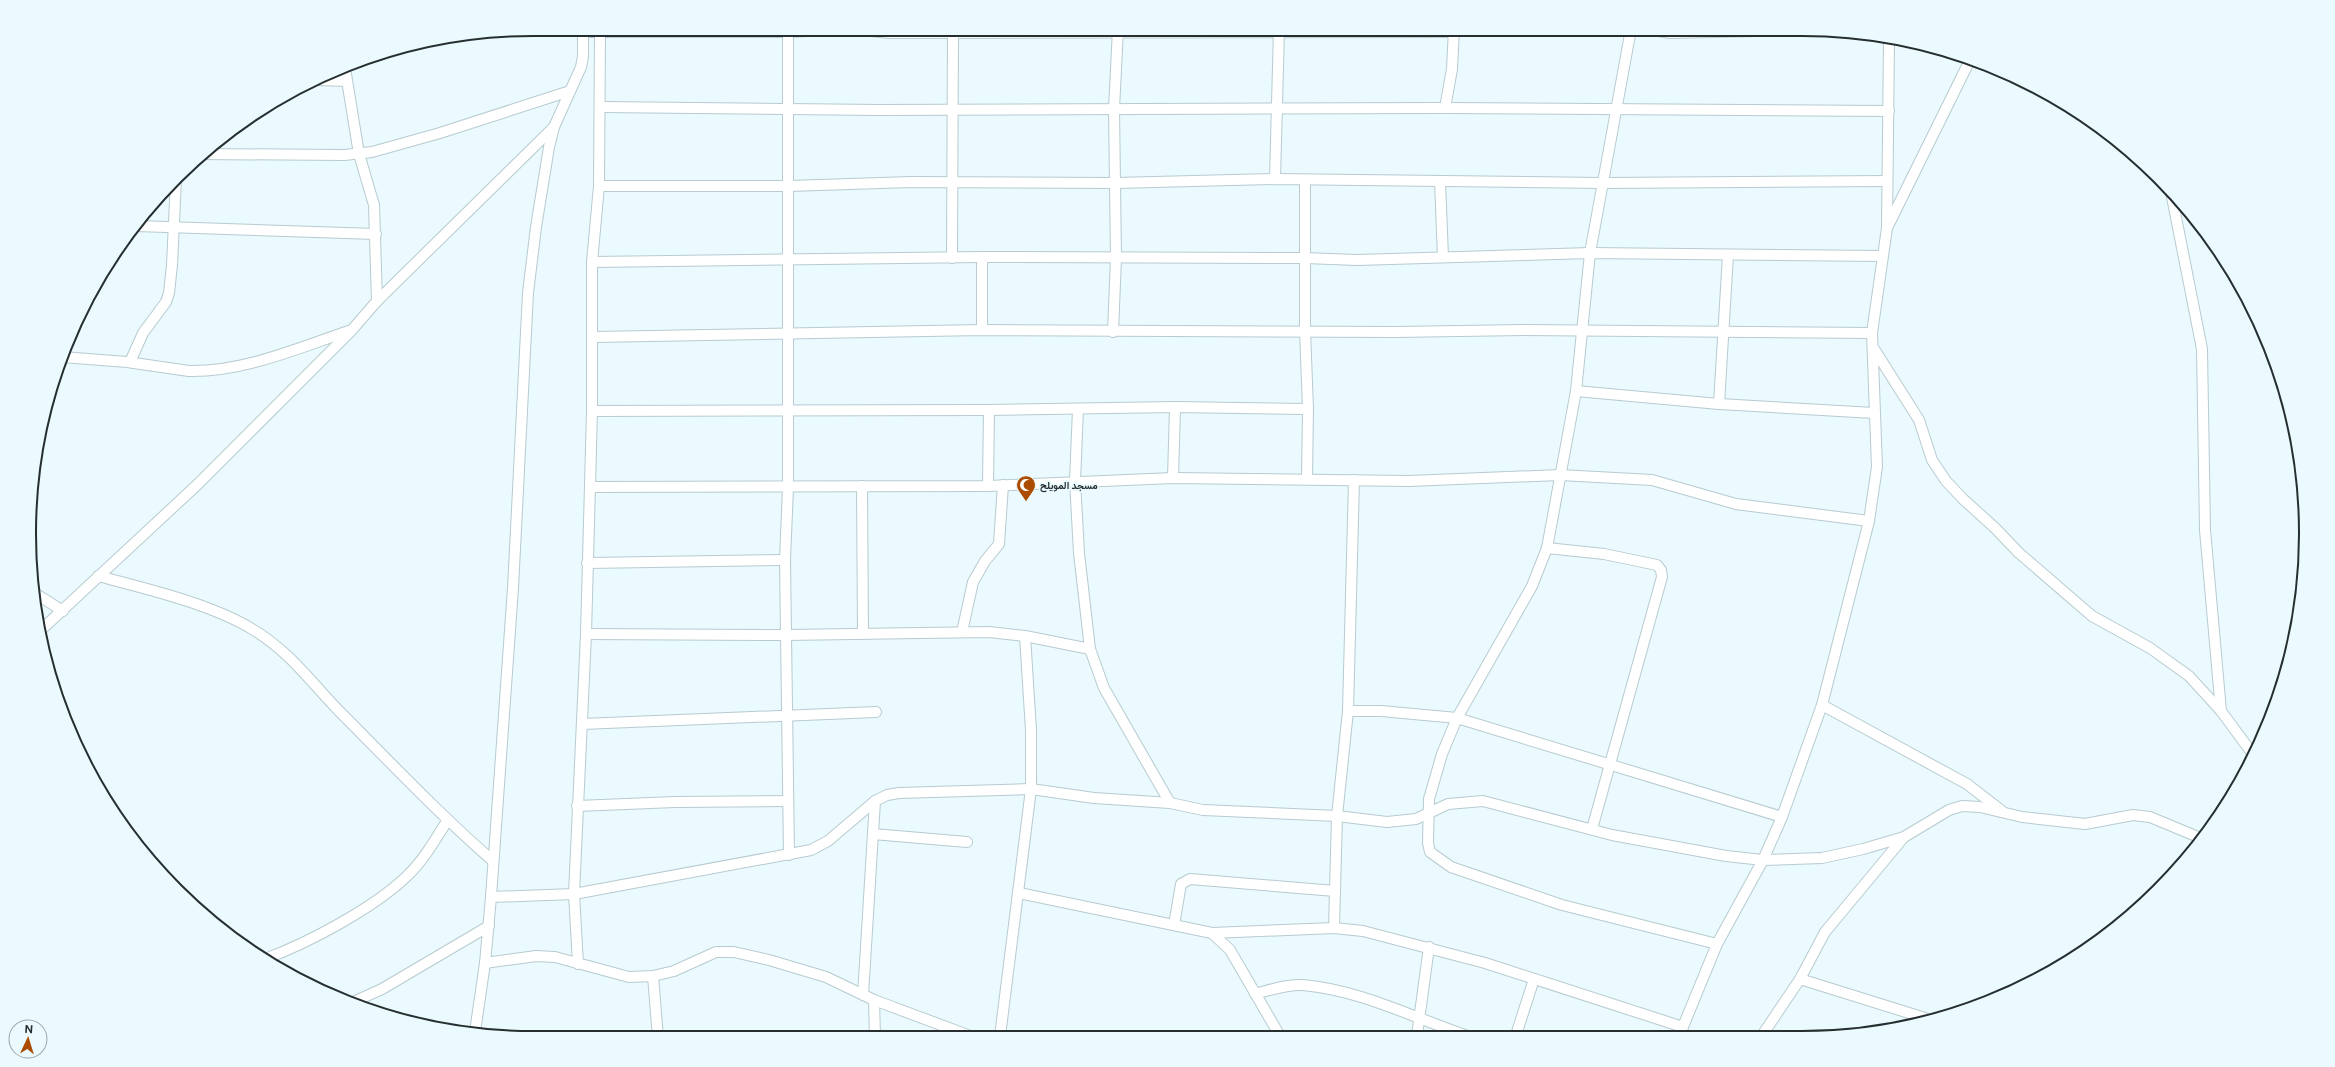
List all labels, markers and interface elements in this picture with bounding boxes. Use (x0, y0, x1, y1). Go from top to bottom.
mosque icon: مسجد المويلح (1015, 474, 1037, 502)
place label: مسجد المويلح (1040, 479, 1098, 493)
north arrow (8, 1019, 48, 1059)
text: N (24, 1023, 33, 1035)

